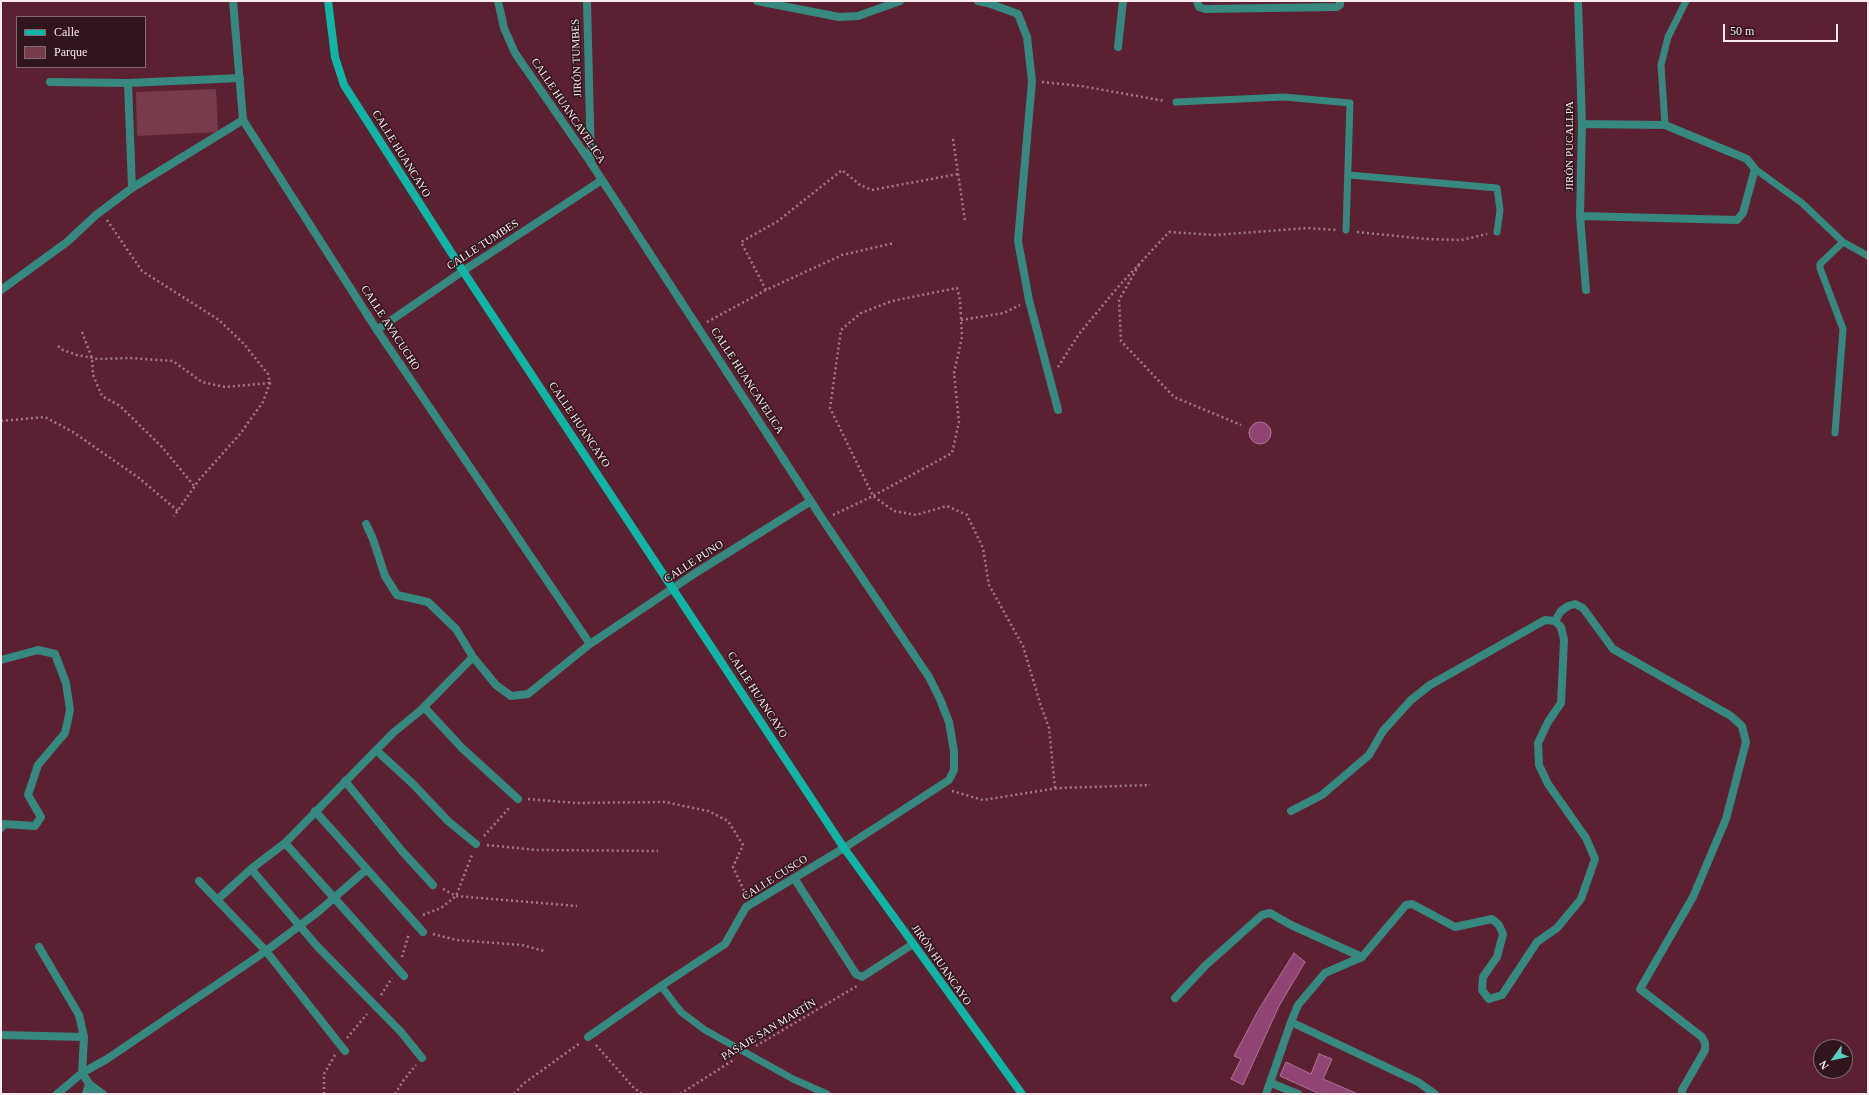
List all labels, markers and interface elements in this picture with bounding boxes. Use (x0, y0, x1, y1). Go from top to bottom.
legend (16, 16, 146, 68)
scale bar (1725, 16, 1840, 42)
street label: JIRÓN TUMBES (569, 19, 585, 97)
text: 50 m (1730, 24, 1754, 38)
text: Calle (54, 25, 79, 39)
text: Parque (54, 45, 87, 59)
street label: CALLE HUANCAVELICA (528, 56, 608, 166)
street label: JIRÓN PUCALLPA (1563, 101, 1577, 191)
street label: CALLE HUANCAYO (369, 108, 433, 200)
street label: CALLE TUMBES (445, 217, 521, 273)
street label: CALLE AYACUCHO (358, 283, 422, 373)
street label: CALLE HUANCAVELICA (708, 325, 786, 437)
street label: CALLE HUANCAYO (546, 380, 612, 470)
street label: CALLE PUNO (662, 538, 726, 586)
street label: CALLE HUANCAYO (724, 649, 790, 741)
street label: CALLE CUSCO (740, 853, 810, 903)
street label: JIRÓN HUANCAYO (908, 922, 974, 1008)
street label: PASAJE SAN MARTÍN (719, 996, 819, 1064)
north arrow (1813, 1039, 1853, 1079)
text: N (1817, 1058, 1831, 1072)

